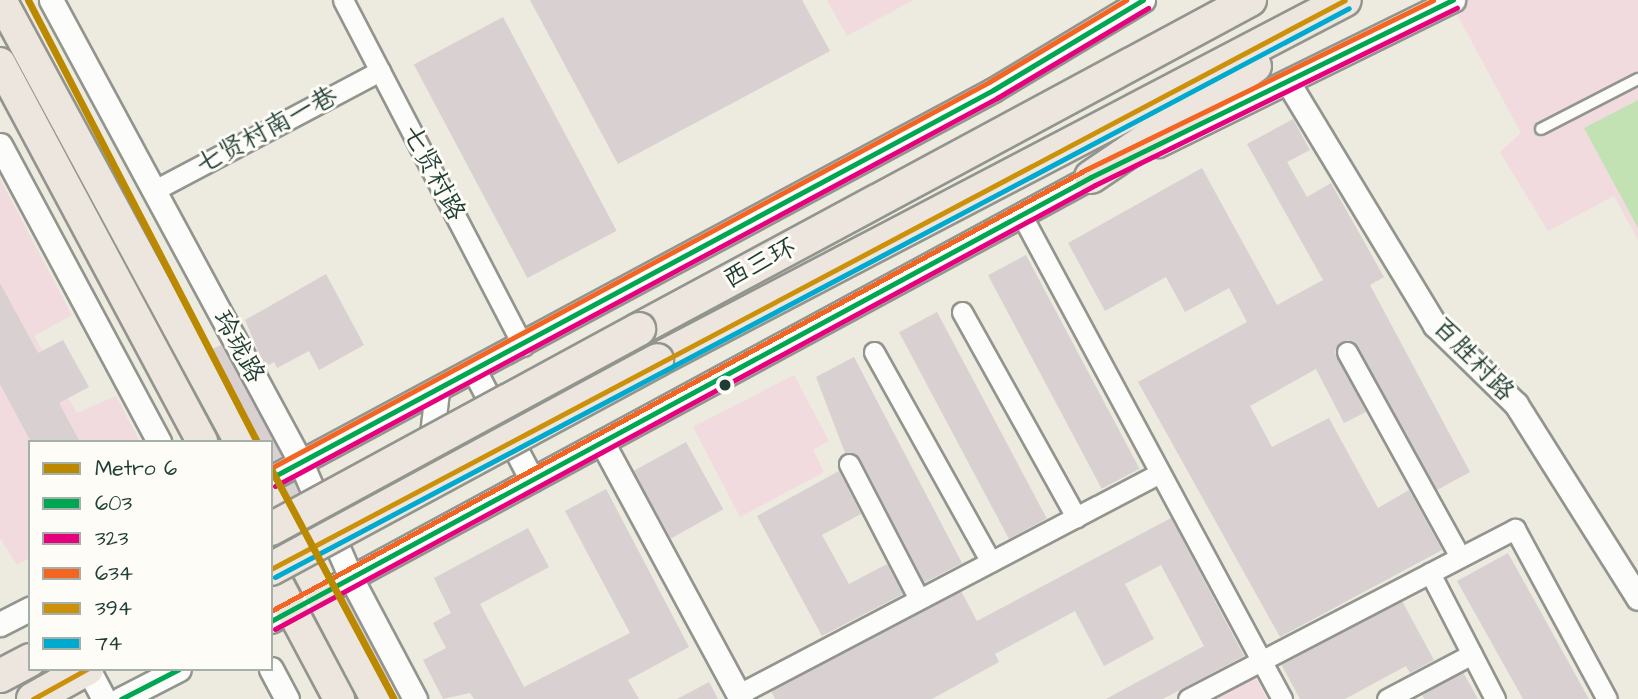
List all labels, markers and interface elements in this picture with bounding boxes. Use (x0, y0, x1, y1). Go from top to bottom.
street label: 七贤村南一巷 (191, 81, 343, 181)
street label: 七贤村路 (395, 120, 471, 226)
street label: 西三环 (718, 232, 802, 296)
street label: 玲珑路 (205, 305, 271, 389)
street label: 百胜村路 (1426, 312, 1520, 408)
unlabelled marker (718, 378, 732, 392)
legend (28, 440, 273, 671)
text: Metro 6 (95, 454, 177, 483)
text: 603 (95, 489, 132, 518)
text: 323 (95, 524, 128, 553)
text: 634 (95, 559, 133, 588)
text: 394 (95, 594, 132, 623)
text: 74 (95, 629, 122, 658)

